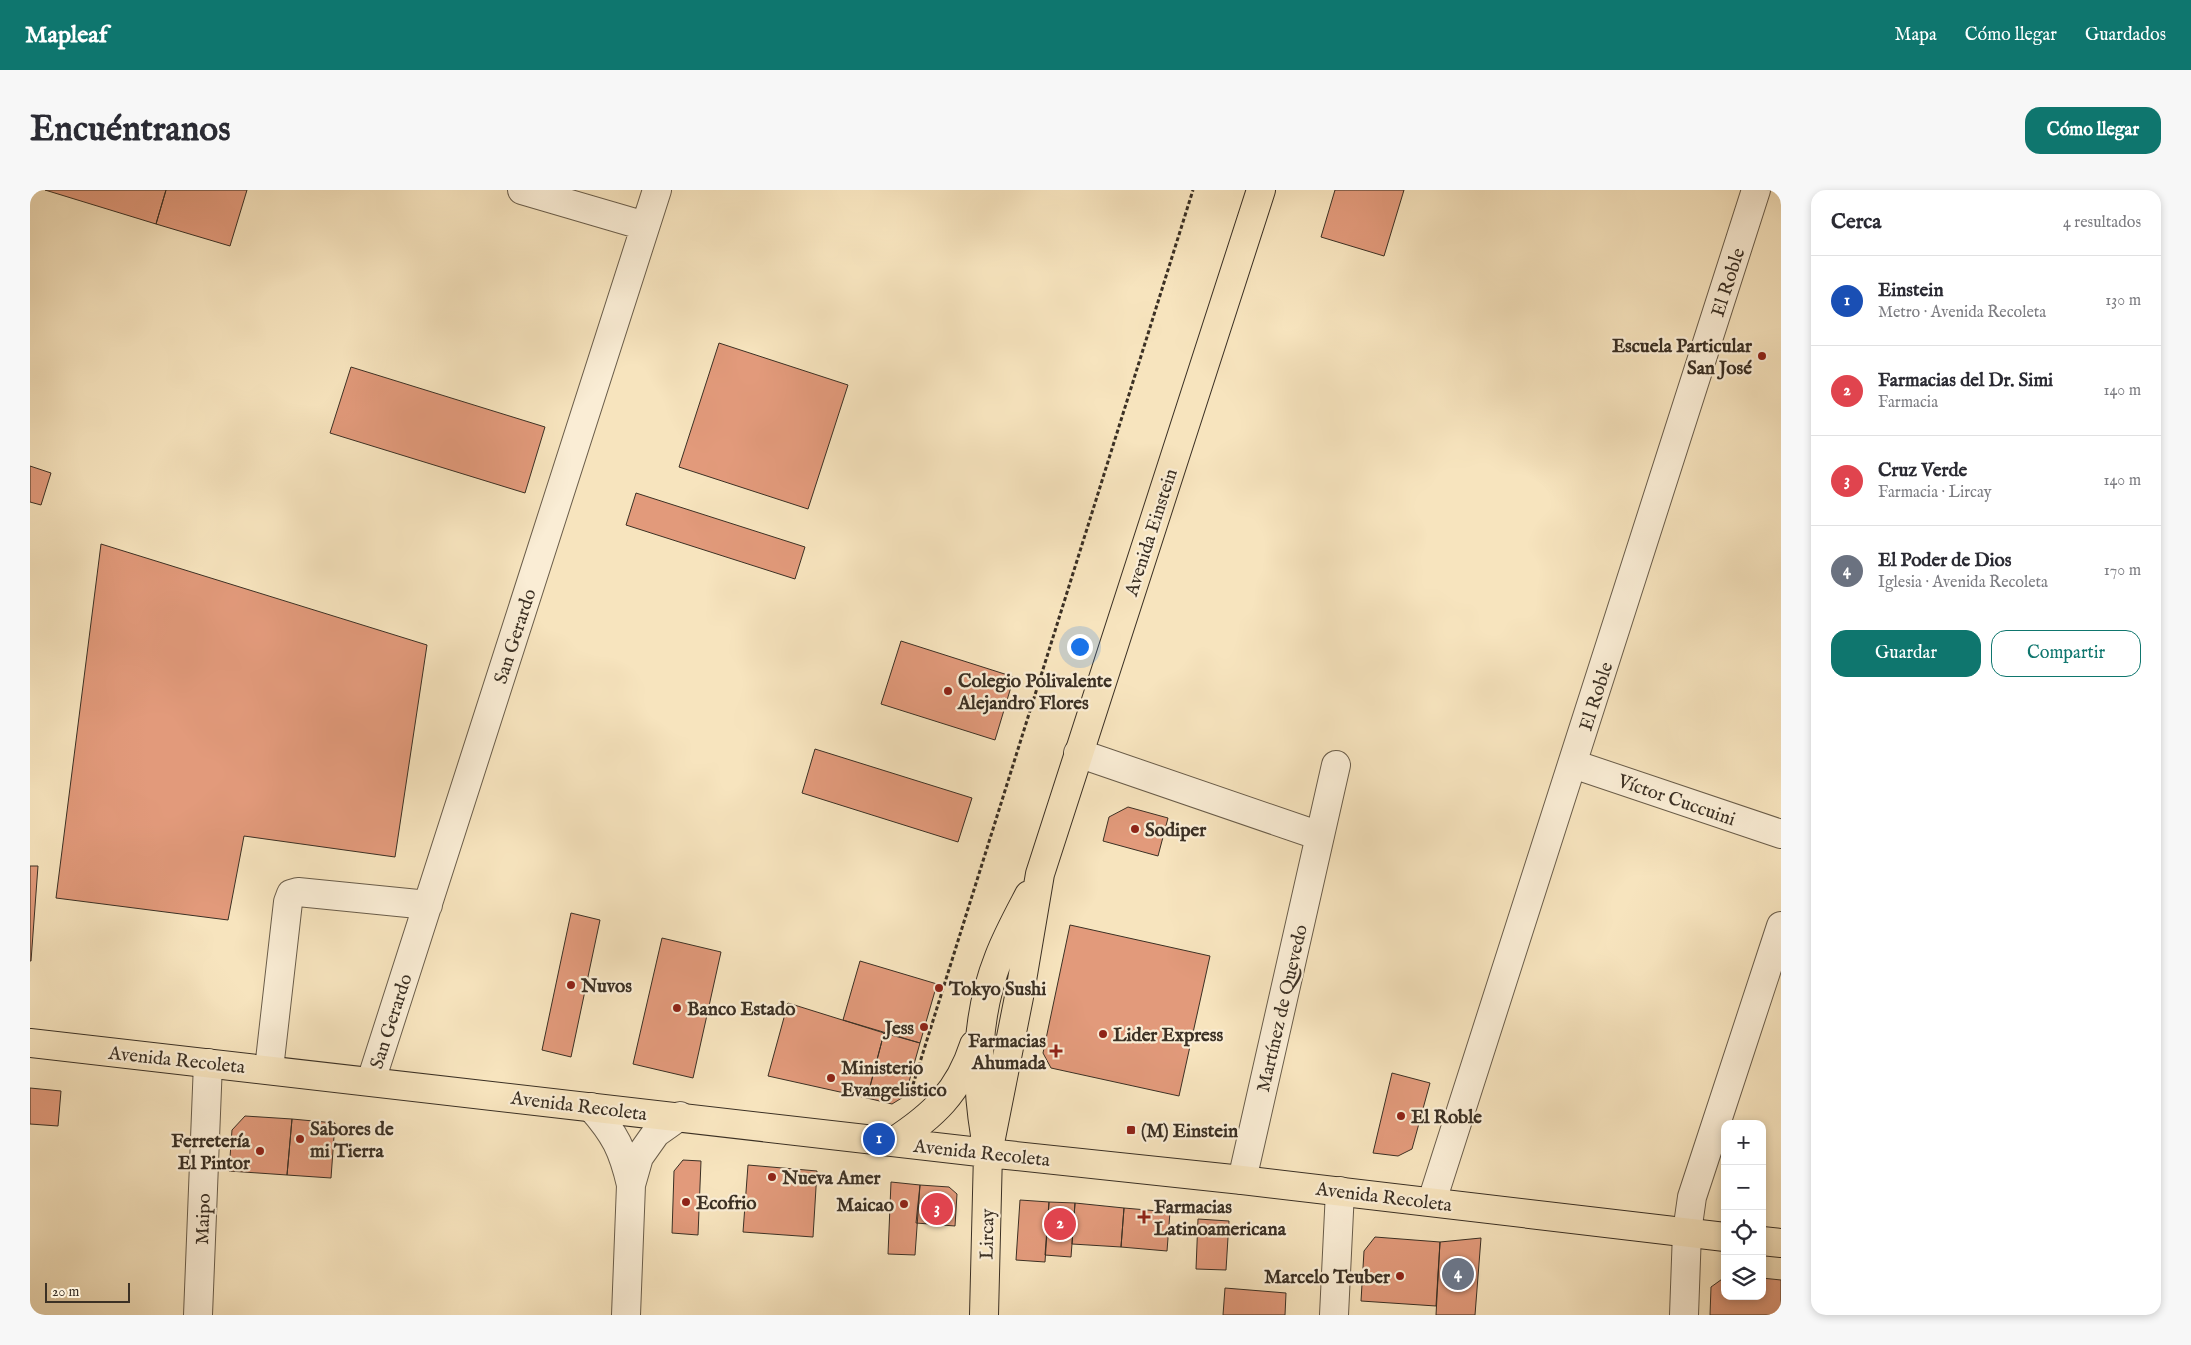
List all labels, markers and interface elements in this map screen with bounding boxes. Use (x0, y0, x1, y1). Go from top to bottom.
text: Mapleaf (25, 20, 107, 51)
text: Mapa (1894, 24, 1937, 47)
text: Cómo llegar (1965, 24, 2057, 47)
text: Guardados (2085, 24, 2166, 47)
button: Cómo llegar (2025, 107, 2161, 154)
text: Encuéntranos (30, 108, 230, 153)
text: Cerca (1831, 209, 1881, 236)
text: 4 resultados (2063, 213, 2141, 233)
street label: El Roble (1707, 245, 1751, 320)
text: Einstein (1878, 279, 1944, 303)
text: 1 (1844, 291, 1850, 311)
text: 130 m (2105, 291, 2141, 311)
text: Metro · Avenida Recoleta (1878, 303, 2046, 323)
place label: Escuela Particular San José (1612, 335, 1753, 381)
marker: Escuela Particular San José (1756, 350, 1768, 362)
text: Farmacias del Dr. Simi (1878, 369, 2053, 393)
text: 2 (1843, 381, 1851, 401)
text: 140 m (2103, 381, 2141, 401)
text: Farmacia (1878, 393, 1938, 413)
text: Cruz Verde (1878, 459, 1967, 483)
street label: Avenida Einstein (1120, 466, 1184, 600)
text: 3 (1844, 471, 1850, 491)
text: 140 m (2103, 471, 2141, 491)
text: Farmacia · Lircay (1878, 483, 1992, 503)
text: El Poder de Dios (1878, 549, 2012, 573)
text: 4 (1843, 561, 1851, 581)
text: 170 m (2104, 561, 2141, 581)
text: Iglesia · Avenida Recoleta (1878, 573, 2048, 593)
street label: San Gerardo (489, 586, 543, 687)
button: Guardar (1831, 630, 1981, 677)
button: Compartir (1991, 630, 2141, 677)
your location (1067, 634, 1093, 660)
street label: El Roble (1575, 659, 1619, 734)
place label: Colegio Polivalente Alejandro Flores (957, 670, 1112, 716)
marker: Colegio Polivalente Alejandro Flores (942, 685, 954, 697)
street label: Víctor Cuccuini (1613, 769, 1738, 832)
place label: Sodiper (1145, 819, 1207, 843)
marker: Sodiper (1129, 823, 1141, 835)
street label: Martínez de Quevedo (1252, 922, 1314, 1094)
street label: San Gerardo (365, 971, 419, 1072)
place label: Nuvos (580, 975, 632, 999)
place label: Tokyo Sushi (948, 978, 1046, 1002)
marker: Nuvos (565, 979, 577, 991)
marker: Tokyo Sushi (933, 982, 945, 994)
place label: Banco Estado (687, 998, 795, 1022)
marker: Banco Estado (671, 1002, 683, 1014)
place label: Jess (882, 1017, 914, 1041)
marker: Jess (918, 1021, 930, 1033)
place label: Lider Express (1113, 1024, 1224, 1048)
marker: Lider Express (1097, 1028, 1109, 1040)
place label: Farmacias Ahumada (968, 1030, 1047, 1076)
street label: Avenida Recoleta (106, 1042, 247, 1080)
marker: Farmacias Ahumada (1050, 1045, 1062, 1057)
place label: Ministerio Evangelistico (841, 1057, 947, 1103)
marker: Ministerio Evangelistico (825, 1072, 837, 1084)
street label: Avenida Recoleta (508, 1087, 649, 1127)
place label: El Roble (1411, 1106, 1482, 1130)
marker: El Roble (1395, 1110, 1407, 1122)
place label: Sabores de mi Tierra (310, 1118, 394, 1164)
pin: 1 (863, 1120, 895, 1158)
place label: (M) Einstein (1141, 1120, 1238, 1144)
map controls (1721, 1120, 1766, 1300)
button: + (1721, 1120, 1766, 1165)
marker: (M) Einstein (1125, 1124, 1137, 1136)
place label: Ferretería El Pintor (171, 1130, 251, 1176)
marker: Sabores de mi Tierra (294, 1133, 306, 1145)
street label: Avenida Recoleta (911, 1135, 1052, 1173)
marker: Ferretería El Pintor (254, 1145, 266, 1157)
button: − (1721, 1165, 1766, 1210)
place label: Nueva Amer (781, 1167, 881, 1191)
marker: Nueva Amer (766, 1171, 778, 1183)
street label: Avenida Recoleta (1313, 1178, 1454, 1218)
pin: 3 (921, 1190, 953, 1228)
place label: Ecofrio (696, 1192, 757, 1216)
street label: Maipo (191, 1193, 217, 1245)
place label: Maicao (836, 1194, 894, 1218)
marker: Ecofrio (680, 1196, 692, 1208)
place label: Farmacias Latinoamericana (1154, 1196, 1287, 1242)
marker: Maicao (898, 1198, 910, 1210)
pin: 2 (1044, 1205, 1076, 1243)
street label: Lircay (976, 1208, 1000, 1260)
button: locate (1721, 1210, 1766, 1255)
marker: Farmacias Latinoamericana (1138, 1211, 1150, 1223)
pin: 4 (1442, 1255, 1474, 1293)
button: layers (1721, 1255, 1766, 1300)
place label: Marcelo Teuber (1264, 1266, 1391, 1290)
marker: Marcelo Teuber (1394, 1270, 1406, 1282)
scale bar (45, 1280, 130, 1303)
text: 20 m (52, 1283, 79, 1301)

